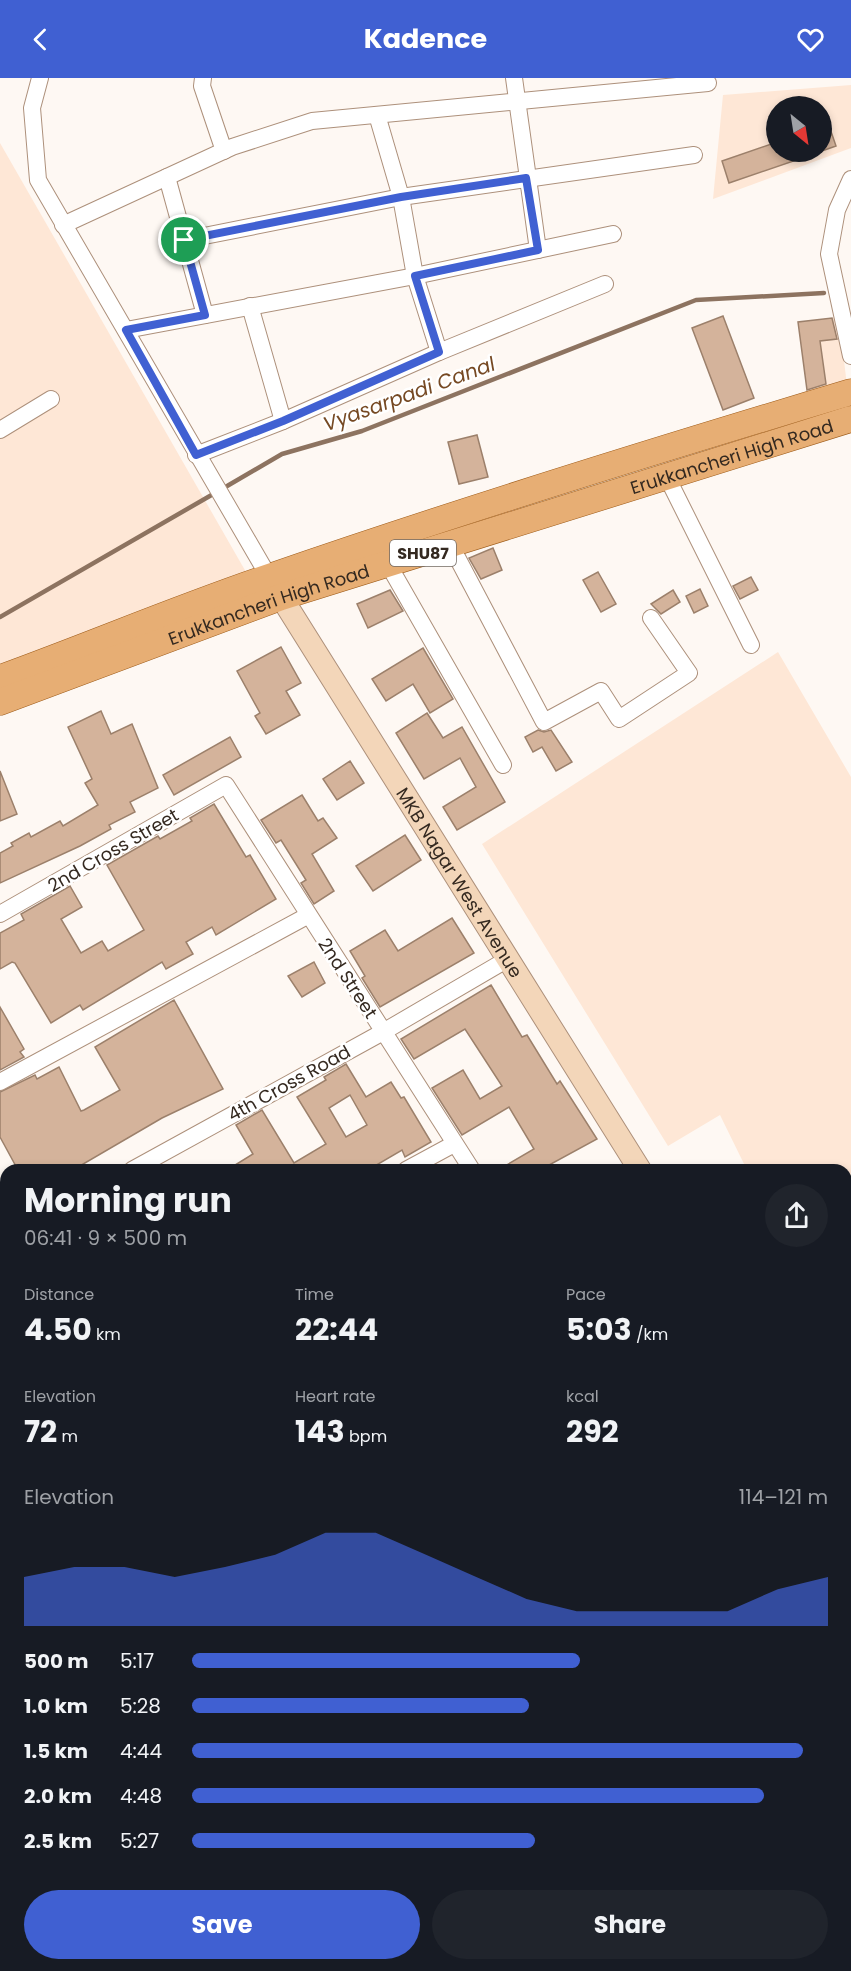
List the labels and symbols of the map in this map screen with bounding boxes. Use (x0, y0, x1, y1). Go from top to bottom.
north arrow (766, 96, 832, 162)
pin (158, 214, 209, 265)
water label: Vyasarpadi Canal (319, 350, 499, 438)
street label: Erukkancheri High Road (627, 413, 836, 500)
road number: SHU87 (390, 540, 456, 566)
street label: Erukkancheri High Road (164, 558, 372, 651)
street label: MKB Nagar West Avenue (391, 782, 529, 982)
street label: 2nd Cross Street (43, 802, 183, 898)
street label: 2nd Street (313, 933, 383, 1023)
street label: 4th Cross Road (223, 1039, 355, 1127)

